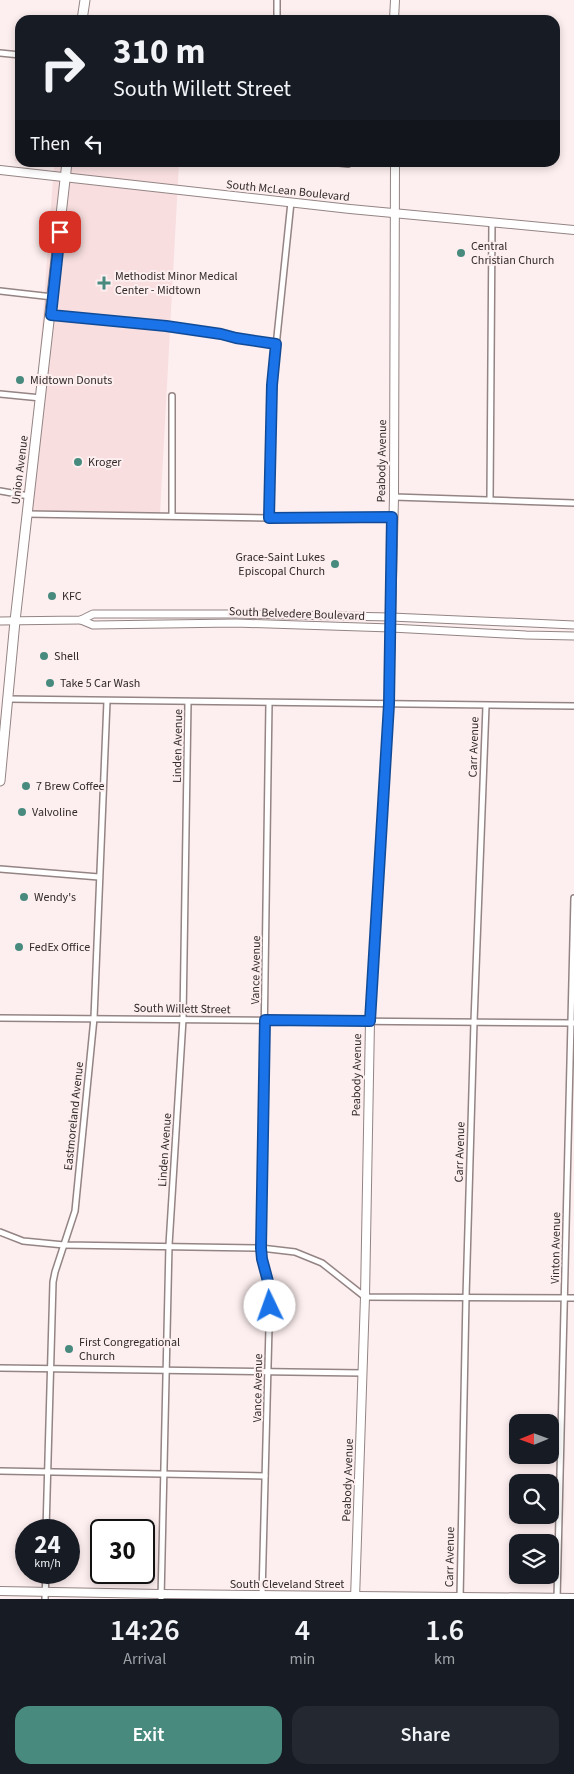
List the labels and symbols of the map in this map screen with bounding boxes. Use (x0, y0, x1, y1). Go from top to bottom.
street label: South McLean Boulevard (225, 176, 351, 206)
pin (39, 211, 81, 253)
place label: Central Christian Church (471, 238, 554, 269)
marker: Central Christian Church (455, 247, 467, 259)
place label: Methodist Minor Medical Center - Midtown (115, 268, 238, 299)
marker: Methodist Minor Medical Center - Midtown (97, 276, 111, 290)
place label: Midtown Donuts (30, 372, 112, 389)
marker: Midtown Donuts (14, 374, 26, 386)
street label: Peabody Avenue (373, 419, 391, 503)
street label: Union Avenue (7, 434, 33, 506)
place label: Kroger (88, 454, 122, 471)
marker: Kroger (72, 456, 84, 468)
place label: Grace-Saint Lukes Episcopal Church (235, 549, 325, 580)
marker: Grace-Saint Lukes Episcopal Church (329, 558, 341, 570)
place label: KFC (62, 588, 82, 605)
marker: KFC (46, 590, 58, 602)
street label: South Belvedere Boulevard (229, 603, 365, 625)
place label: Shell (54, 648, 79, 665)
marker: Shell (38, 650, 50, 662)
place label: Take 5 Car Wash (60, 675, 140, 692)
marker: Take 5 Car Wash (44, 677, 56, 689)
street label: Linden Avenue (169, 709, 187, 783)
street label: Carr Avenue (464, 716, 484, 778)
place label: 7 Brew Coffee (36, 778, 105, 795)
marker: 7 Brew Coffee (20, 780, 32, 792)
place label: Valvoline (32, 804, 78, 821)
marker: Valvoline (16, 806, 28, 818)
place label: Wendy's (34, 889, 76, 906)
marker: Wendy's (18, 891, 30, 903)
street label: Vance Avenue (247, 935, 265, 1005)
place label: FedEx Office (29, 939, 90, 956)
marker: FedEx Office (13, 941, 25, 953)
street label: South Willett Street (133, 1000, 231, 1018)
street label: Peabody Avenue (348, 1033, 366, 1117)
street label: Eastmoreland Avenue (60, 1061, 88, 1171)
street label: Linden Avenue (154, 1113, 176, 1187)
street label: Carr Avenue (450, 1121, 470, 1183)
street label: Vinton Avenue (547, 1212, 565, 1284)
position arrow (243, 1279, 295, 1331)
place label: First Congregational Church (79, 1334, 180, 1365)
marker: First Congregational Church (63, 1343, 75, 1355)
street label: Vance Avenue (249, 1353, 267, 1423)
north arrow (509, 1414, 559, 1464)
street label: Peabody Avenue (338, 1438, 358, 1522)
speed limit sign: 30 (90, 1519, 155, 1584)
street label: Carr Avenue (441, 1527, 459, 1587)
street label: South Cleveland Street (230, 1576, 344, 1593)

